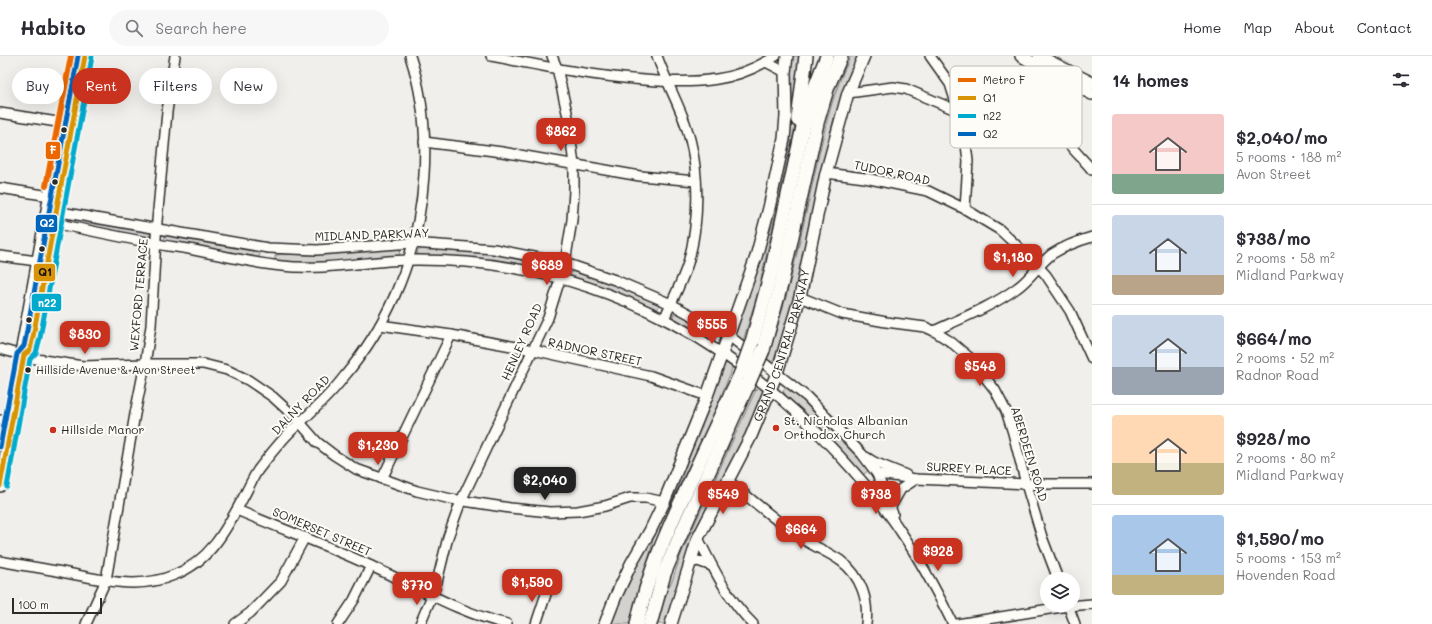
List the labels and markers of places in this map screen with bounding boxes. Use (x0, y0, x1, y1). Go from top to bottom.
pin: $862 (537, 118, 585, 152)
unlabelled marker (59, 125, 69, 135)
unlabelled marker (50, 177, 60, 187)
unlabelled marker (37, 244, 47, 254)
pin: $1,180 (980, 244, 1046, 278)
pin: $689 (523, 252, 571, 286)
pin: $555 (688, 311, 736, 345)
unlabelled marker (24, 315, 34, 325)
pin: $830 (61, 321, 109, 355)
pin: $548 (956, 353, 1004, 387)
place label: Hillside Avenue & Avon Street (36, 362, 195, 377)
marker: Hillside Avenue & Avon Street (23, 365, 33, 375)
place label: St. Nicholas Albanian Orthodox Church (784, 412, 908, 442)
place label: Hillside Manor (61, 421, 144, 437)
marker: St. Nicholas Albanian Orthodox Church (771, 423, 781, 433)
marker: Hillside Manor (48, 425, 58, 435)
pin: $1,230 (345, 432, 411, 466)
pin: $2,040 (512, 467, 578, 501)
pin: $549 (699, 481, 747, 515)
pin: $738 (852, 481, 900, 515)
pin: $664 (777, 516, 825, 550)
pin: $928 (914, 538, 962, 572)
pin: $1,590 (499, 569, 565, 603)
pin: $770 (393, 572, 441, 606)

